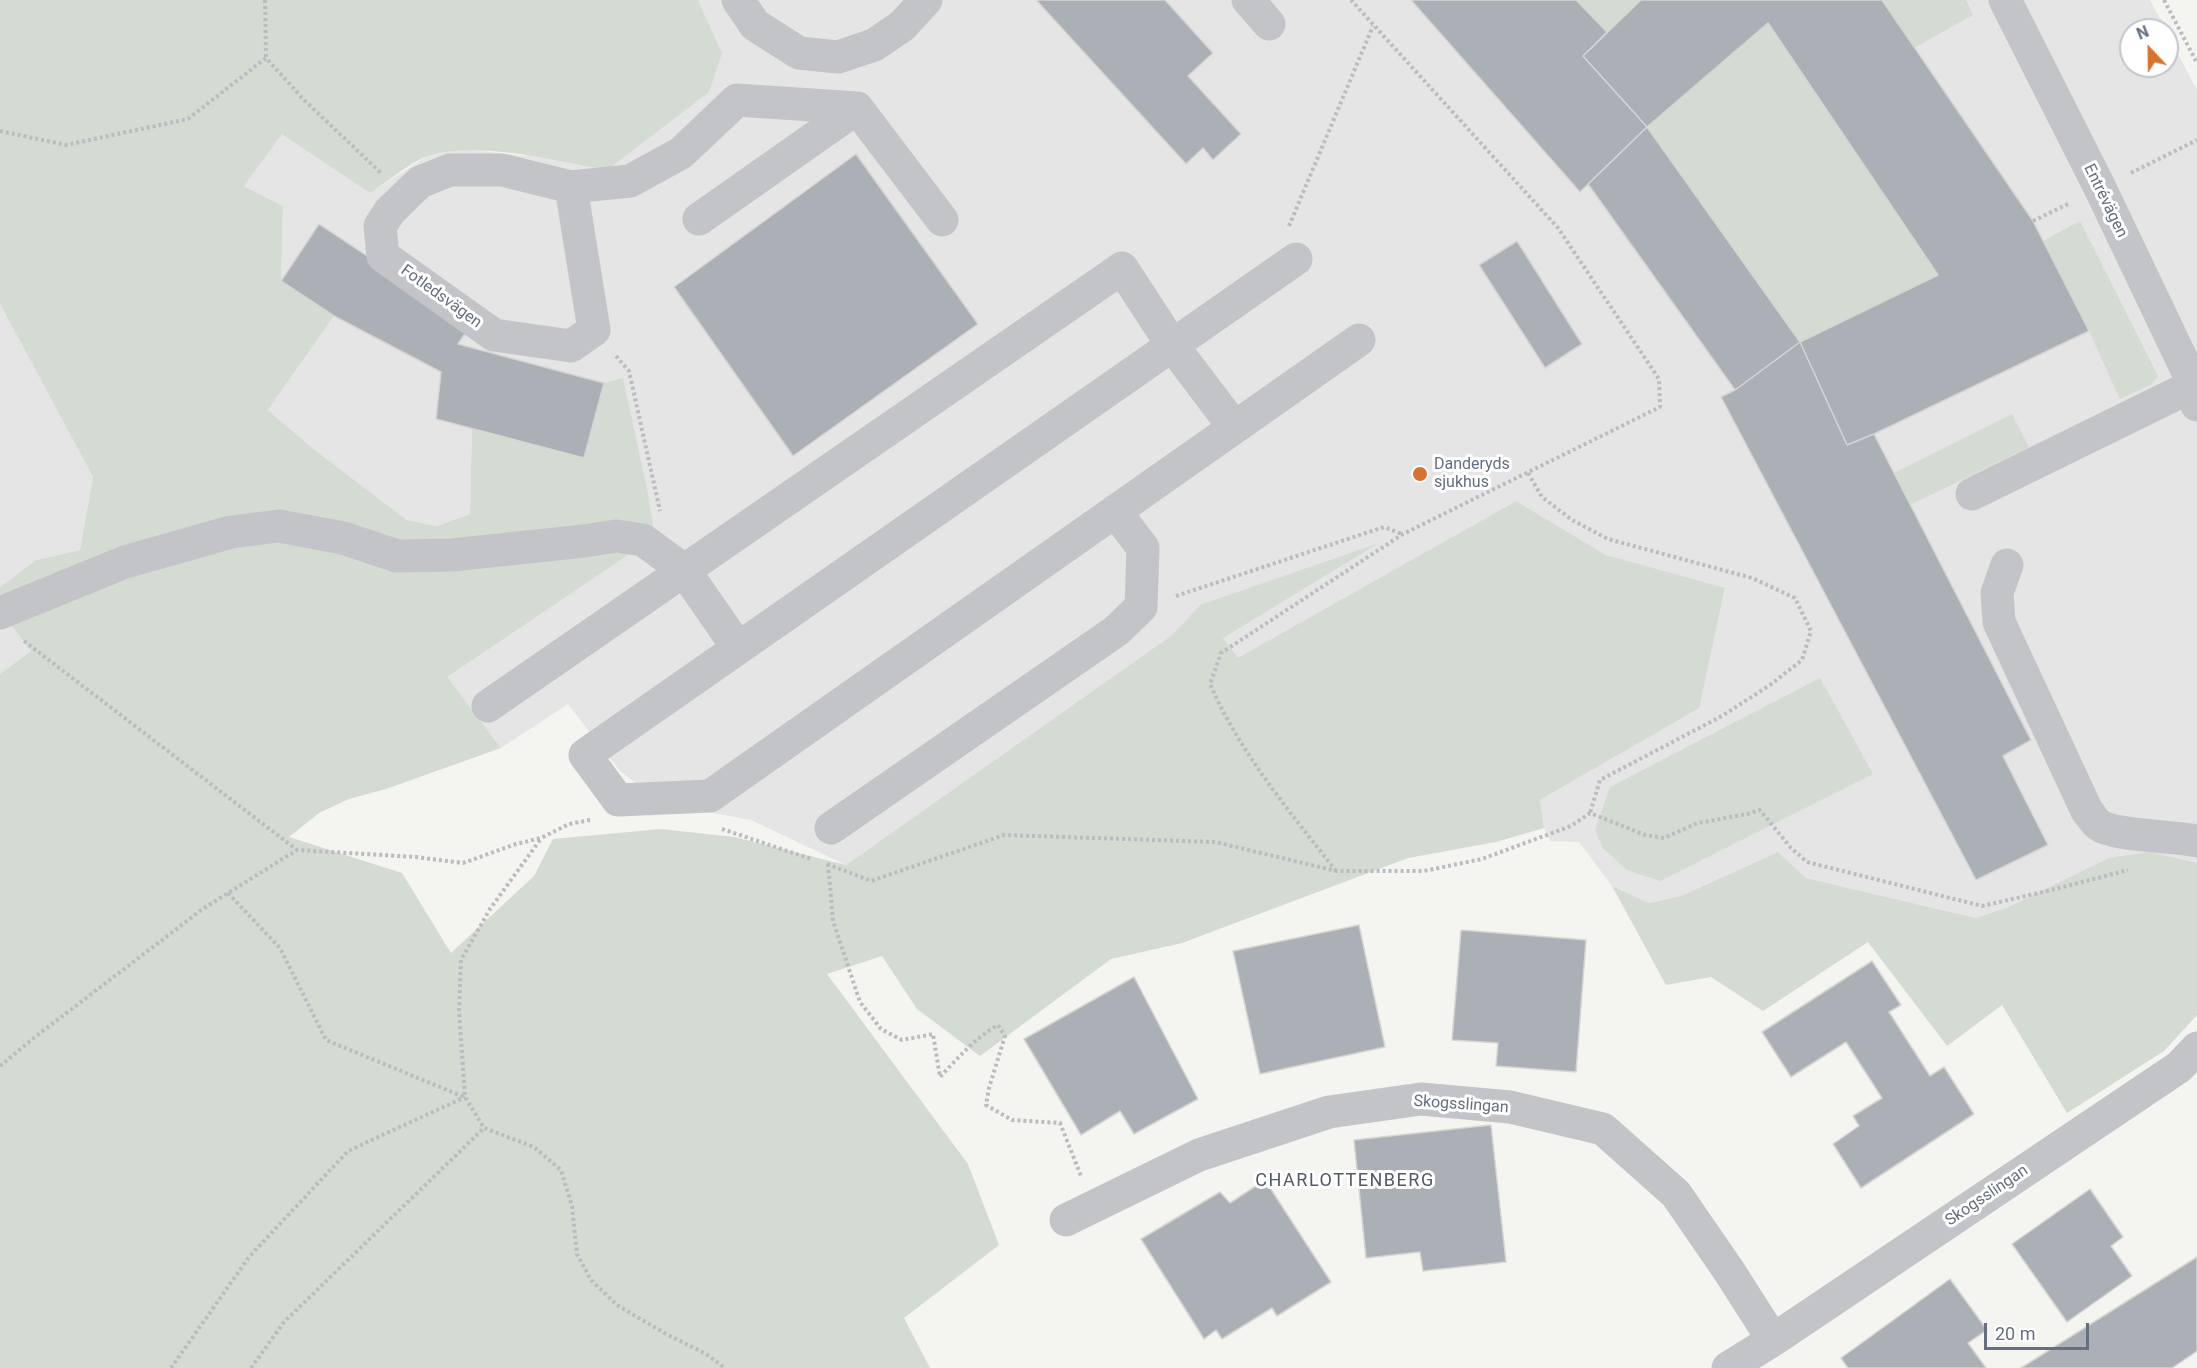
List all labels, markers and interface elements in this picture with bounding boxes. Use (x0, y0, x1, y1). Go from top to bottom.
north arrow (2119, 18, 2179, 78)
text: N (2134, 22, 2152, 44)
street label: Entrévägen (2079, 161, 2131, 241)
street label: Fotledsvägen (397, 261, 485, 333)
place label: Danderyds sjukhus (1434, 455, 1510, 493)
marker: Danderyds sjukhus (1411, 465, 1429, 483)
street label: Skogsslingan (1413, 1092, 1509, 1118)
street label: Skogsslingan (1942, 1161, 2032, 1231)
district label: CHARLOTTENBERG (1255, 1170, 1435, 1192)
scale bar (1987, 1311, 2092, 1349)
text: 20 m (1995, 1323, 2035, 1344)

